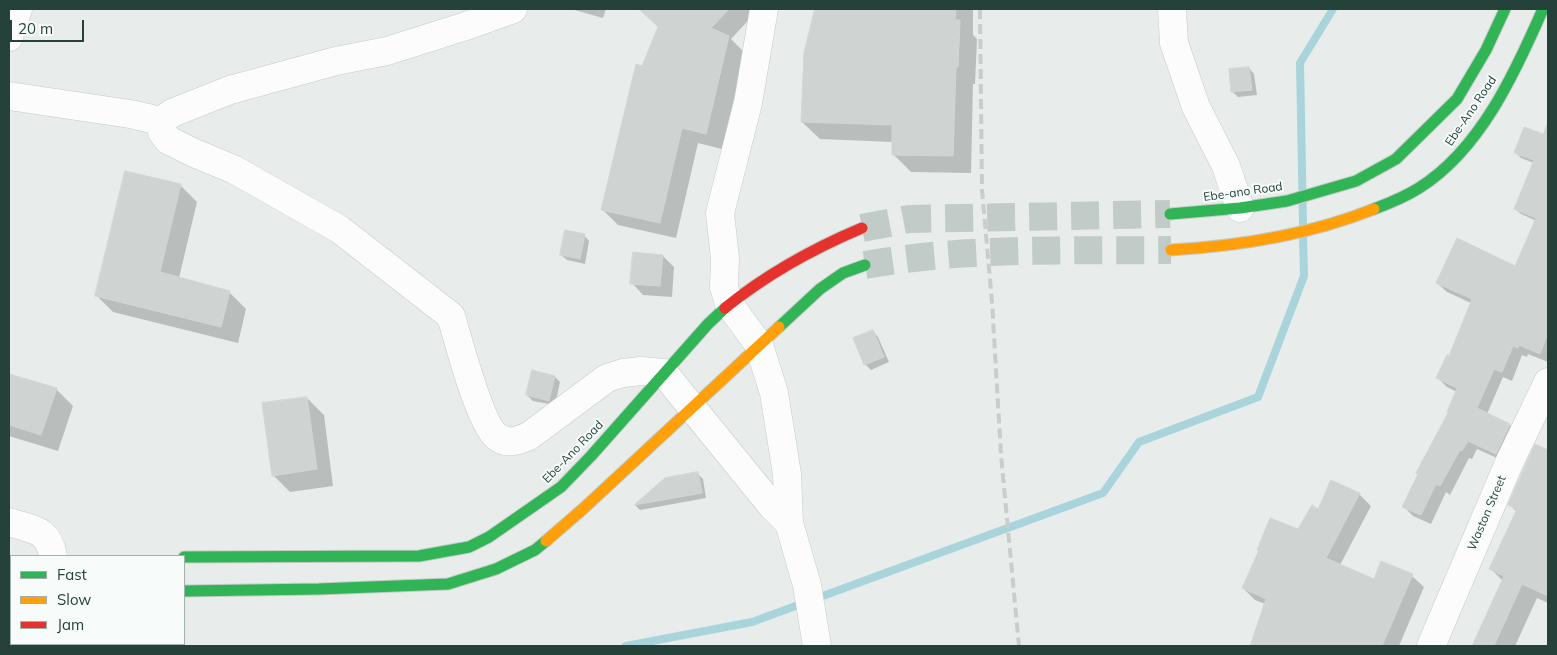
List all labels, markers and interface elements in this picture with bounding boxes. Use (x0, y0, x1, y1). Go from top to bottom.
scale bar (12, 10, 86, 42)
text: 20 m (18, 19, 53, 38)
street label: Ebe-Ano Road (1442, 73, 1500, 149)
street label: Ebe-ano Road (1203, 179, 1283, 205)
street label: Ebe-Ano Road (540, 418, 606, 486)
street label: Waston Street (1465, 473, 1509, 553)
legend (10, 555, 185, 645)
text: Fast (57, 565, 87, 584)
text: Slow (57, 590, 91, 609)
text: Jam (57, 615, 84, 634)

